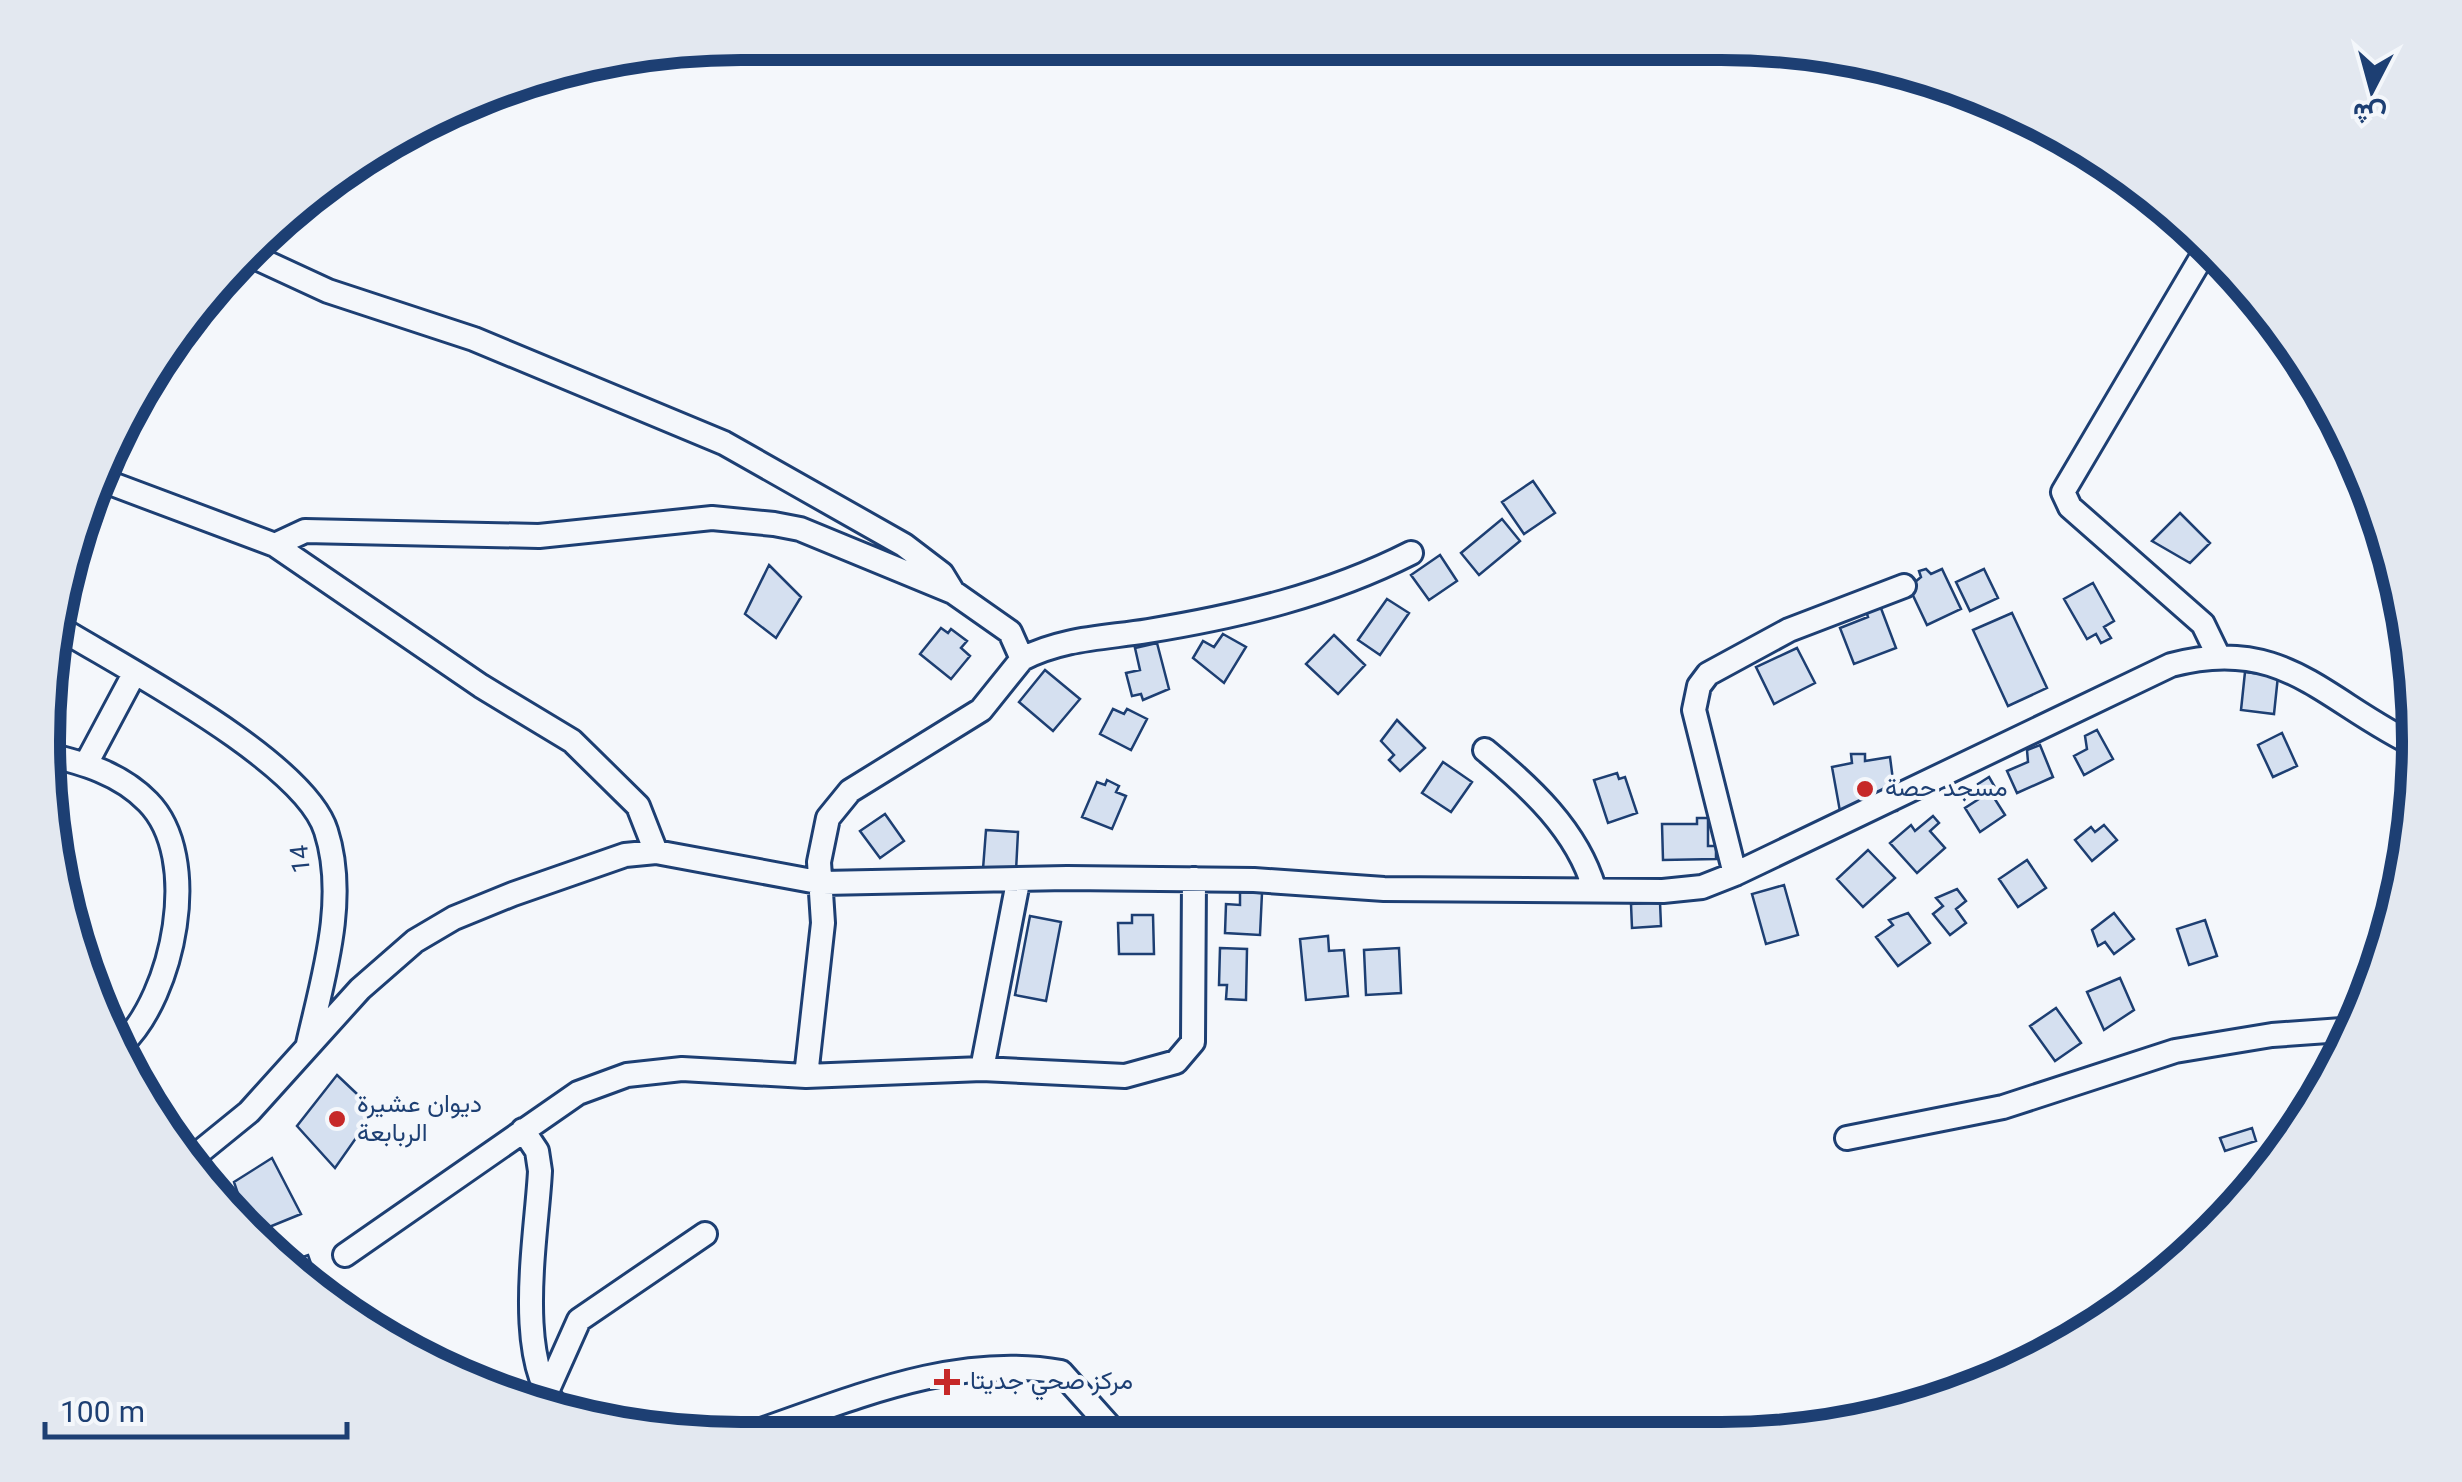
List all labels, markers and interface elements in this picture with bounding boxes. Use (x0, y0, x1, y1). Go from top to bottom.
north arrow (2322, 40, 2422, 140)
text: ش (2351, 88, 2389, 136)
place label: مسجد حصة (1885, 770, 2008, 809)
marker: مسجد حصة (1854, 778, 1876, 800)
street label: 14 (281, 843, 323, 875)
place label: ديوان عشيرة الربابعة (357, 1086, 482, 1154)
marker: ديوان عشيرة الربابعة (326, 1108, 348, 1130)
place label: مركز صحي جديتا (970, 1363, 1133, 1402)
marker: مركز صحي جديتا (934, 1369, 960, 1395)
scale bar (45, 1377, 348, 1439)
text: 100 m (60, 1391, 145, 1438)

